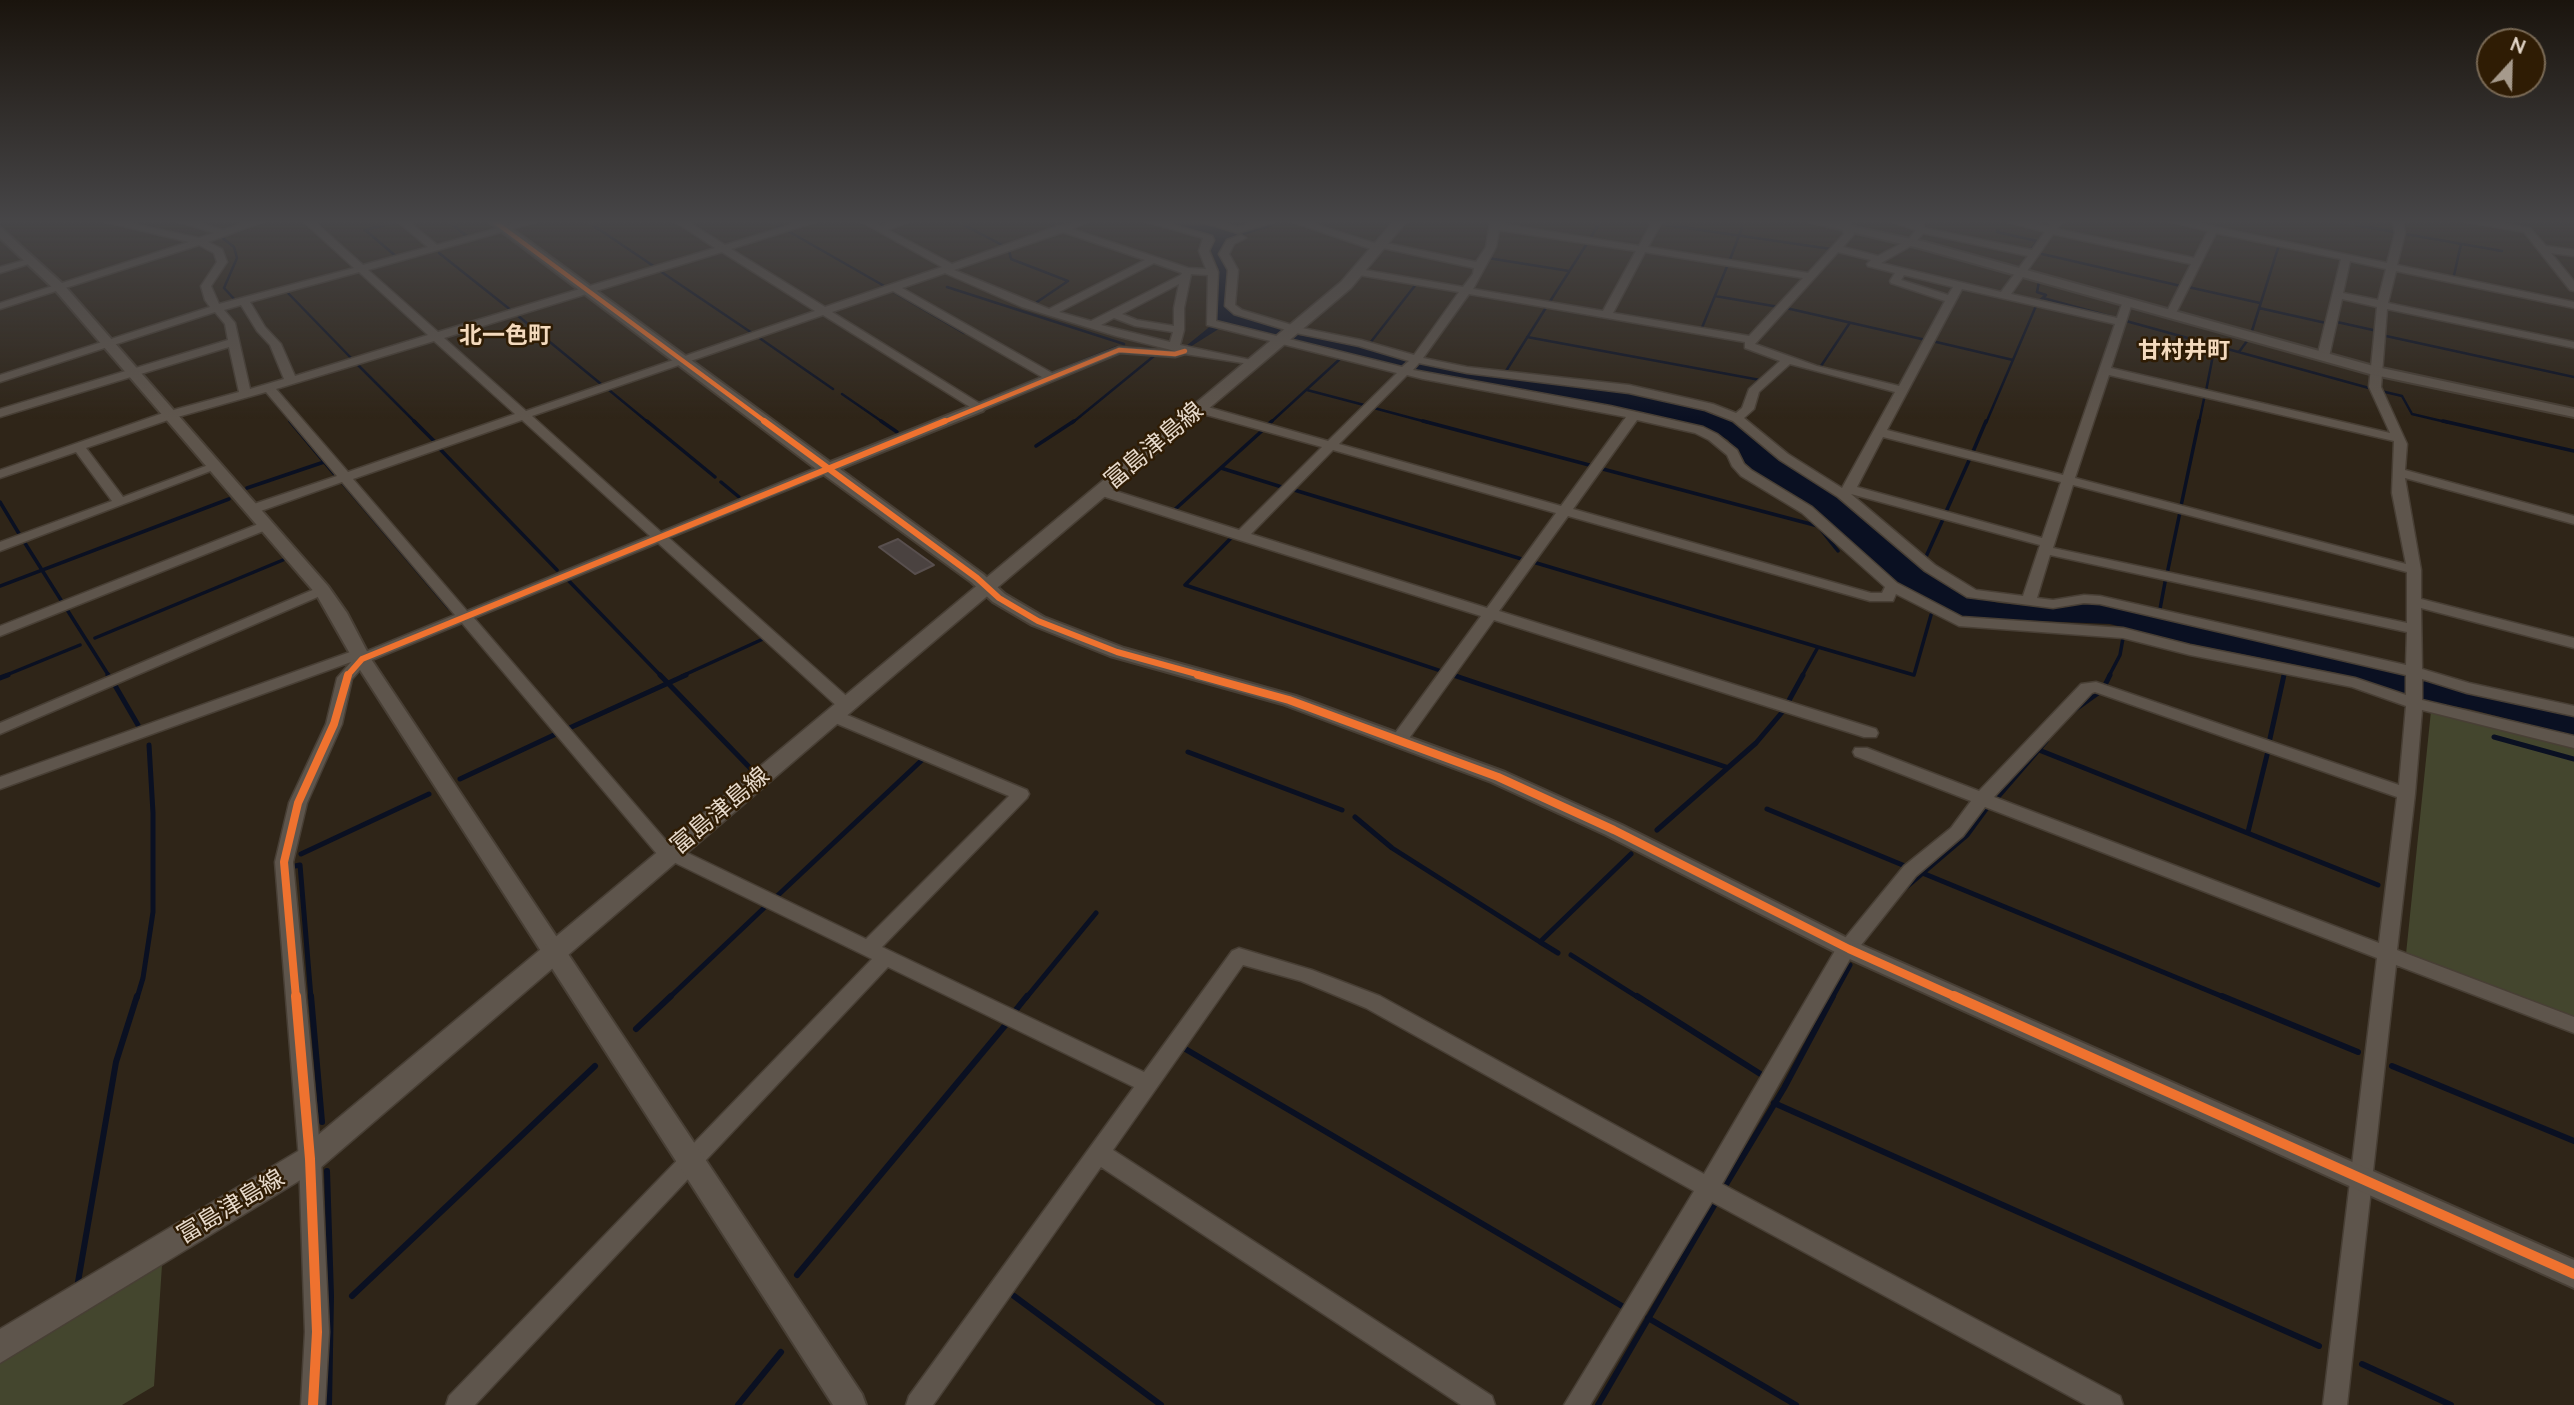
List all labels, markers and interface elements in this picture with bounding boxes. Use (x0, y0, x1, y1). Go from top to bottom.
north arrow (2476, 28, 2546, 98)
text: N (2507, 32, 2529, 59)
district label: 北一色町 (459, 322, 551, 350)
district label: 甘村井町 (2138, 337, 2230, 365)
street label: 富島津島線 (1099, 396, 1209, 496)
street label: 富島津島線 (665, 761, 775, 861)
street label: 富島津島線 (172, 1164, 290, 1250)

